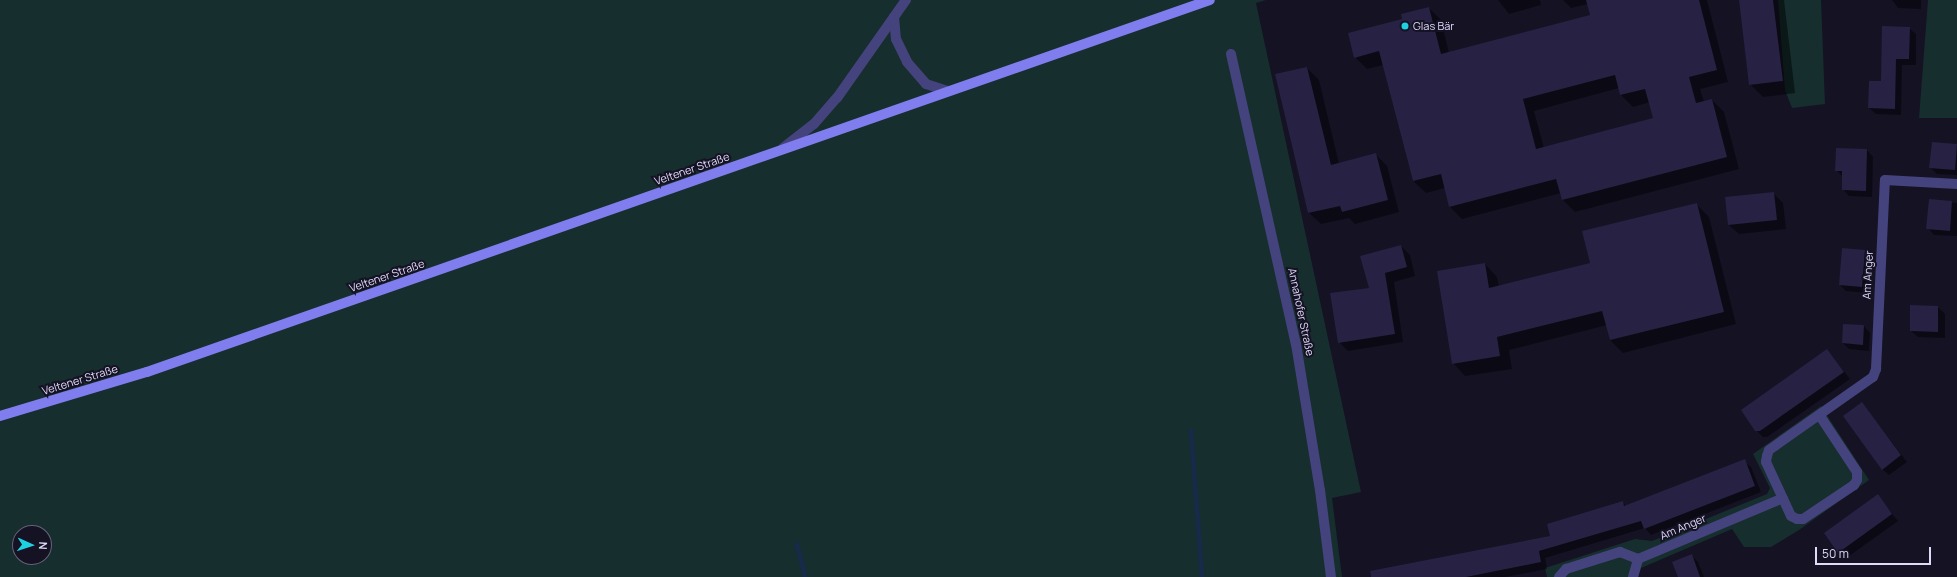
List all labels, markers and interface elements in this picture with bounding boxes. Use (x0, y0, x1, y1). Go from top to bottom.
place label: Glas Bär (1413, 19, 1454, 33)
marker: Glas Bär (1400, 21, 1410, 31)
street label: Veltener Straße (653, 150, 731, 188)
street label: Am Anger (1860, 250, 1876, 300)
street label: Veltener Straße (348, 257, 426, 295)
street label: Annahofer Straße (1285, 267, 1317, 357)
street label: Veltener Straße (40, 362, 120, 398)
street label: Am Anger (1658, 511, 1708, 543)
north arrow (12, 525, 52, 565)
scale bar (1817, 539, 1933, 565)
text: N (36, 541, 51, 550)
text: 50 m (1822, 545, 1849, 562)

